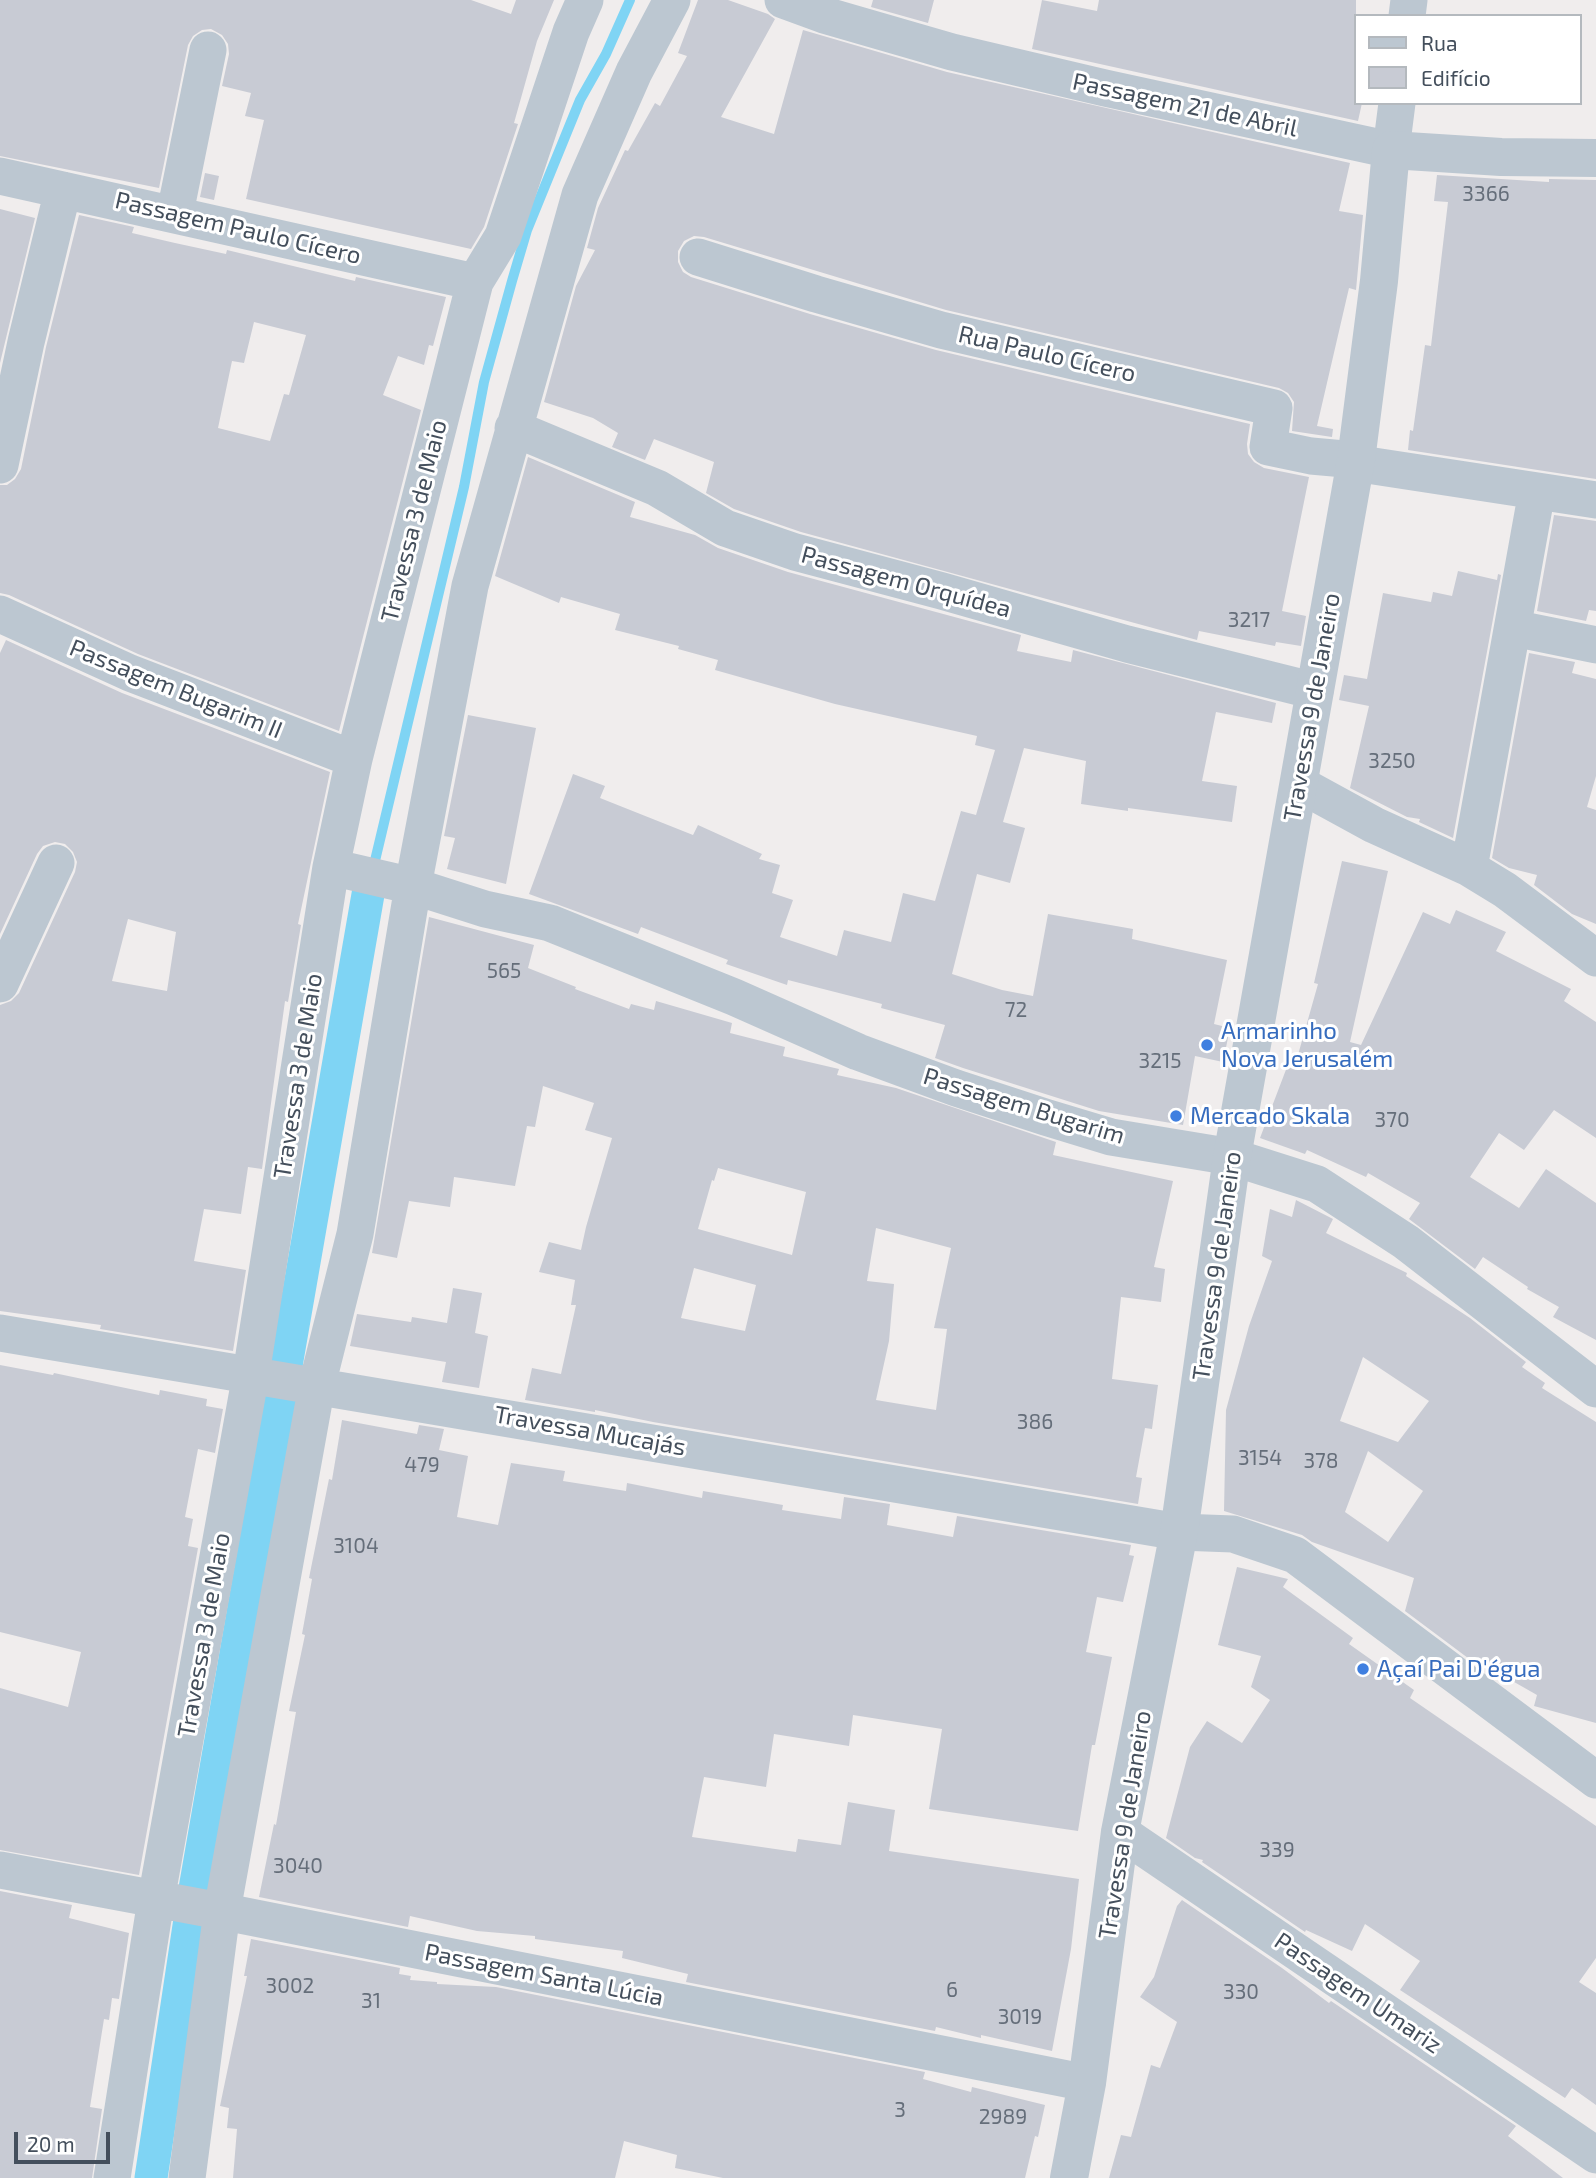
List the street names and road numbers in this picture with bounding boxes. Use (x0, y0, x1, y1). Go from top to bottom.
street label: Passagem 21 de Abril (1070, 67, 1300, 143)
street label: Passagem Paulo Cícero (112, 186, 364, 270)
street label: Rua Paulo Cícero (956, 320, 1138, 388)
street label: Travessa 3 de Maio (375, 417, 453, 625)
street label: Passagem Orquídea (798, 540, 1014, 624)
street label: Travessa 9 de Janeiro (1278, 591, 1346, 823)
street label: Passagem Bugarim II (65, 633, 287, 745)
street label: Travessa 3 de Maio (268, 971, 328, 1181)
street label: Passagem Bugarim (920, 1062, 1128, 1150)
street label: Travessa 9 de Janeiro (1187, 1150, 1247, 1382)
street label: Travessa Mucajás (492, 1400, 688, 1462)
street label: Travessa 3 de Maio (172, 1530, 236, 1740)
street label: Travessa 9 de Janeiro (1093, 1709, 1157, 1941)
street label: Passagem Umariz (1269, 1926, 1447, 2060)
street label: Passagem Santa Lúcia (422, 1938, 666, 2012)

